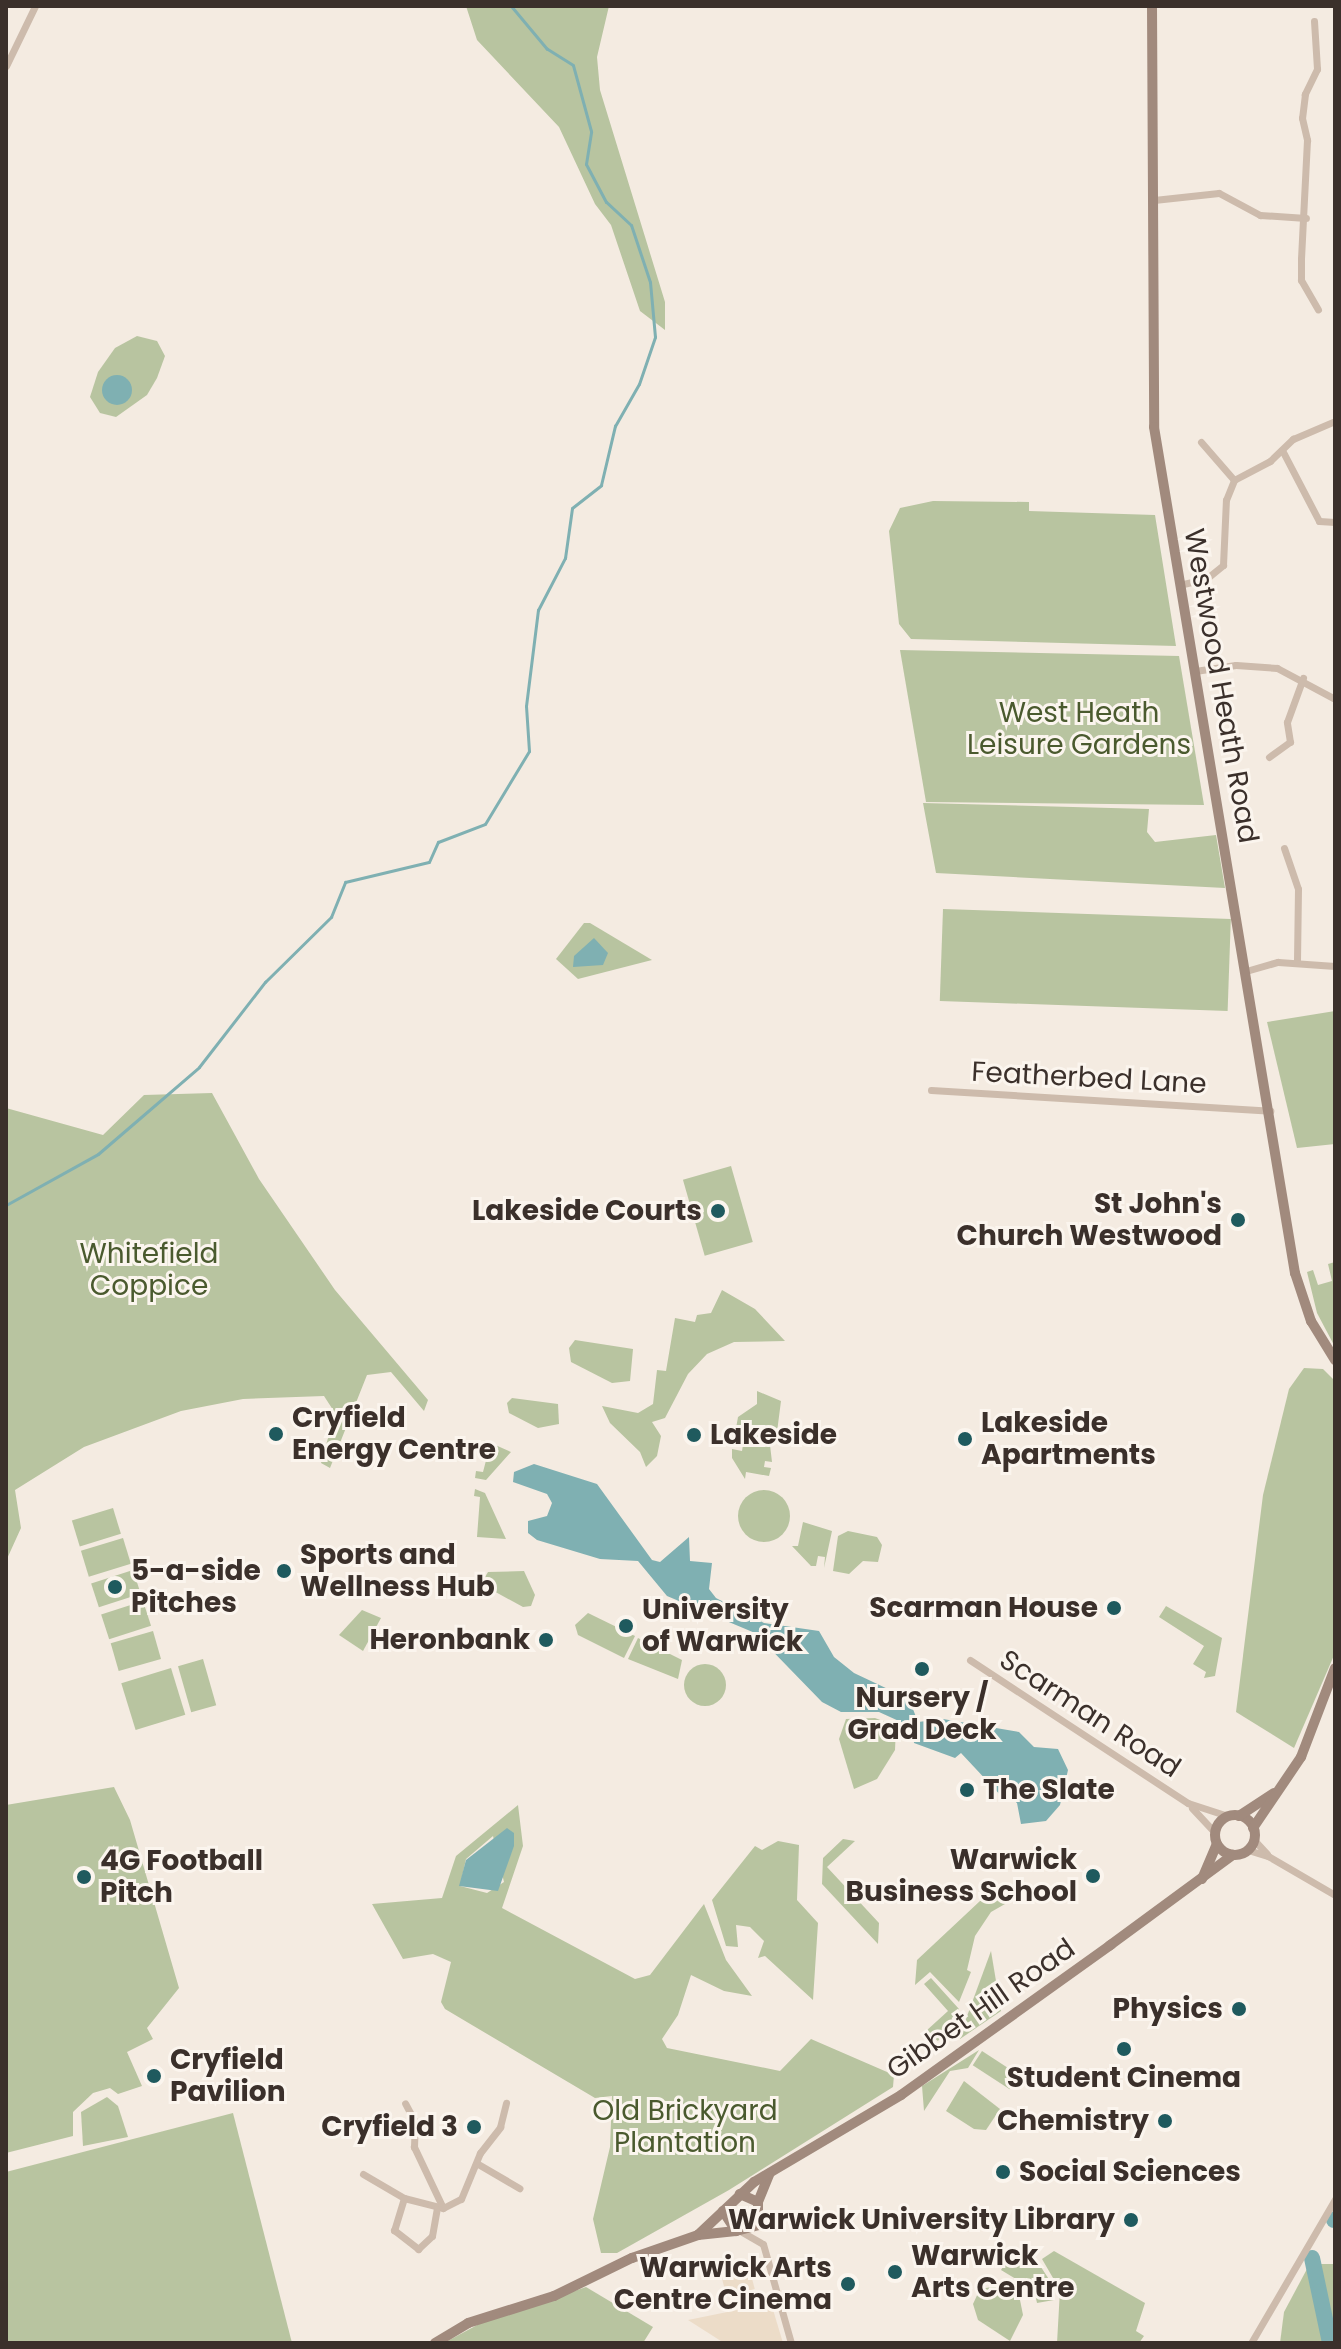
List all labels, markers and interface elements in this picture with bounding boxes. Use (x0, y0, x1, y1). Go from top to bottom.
street label: Westwood Heath Road (1177, 526, 1265, 846)
park label: West Heath Leisure Gardens (967, 696, 1191, 762)
street label: Featherbed Lane (971, 1055, 1207, 1101)
place label: St John's Church Westwood (957, 1187, 1222, 1253)
place label: Lakeside Courts (472, 1194, 702, 1228)
marker: Lakeside Courts (709, 1202, 727, 1220)
marker: St John's Church Westwood (1229, 1211, 1247, 1229)
park label: Whitefield Coppice (80, 1237, 218, 1303)
place label: Cryfield Energy Centre (292, 1401, 496, 1467)
place label: Lakeside Apartments (981, 1406, 1156, 1472)
place label: Lakeside (710, 1418, 837, 1452)
marker: Cryfield Energy Centre (267, 1425, 285, 1443)
marker: Lakeside (685, 1426, 703, 1444)
marker: Lakeside Apartments (956, 1430, 974, 1448)
place label: Sports and Wellness Hub (300, 1538, 495, 1604)
place label: 5-a-side Pitches (131, 1554, 261, 1620)
marker: Sports and Wellness Hub (275, 1562, 293, 1580)
marker: 5-a-side Pitches (106, 1578, 124, 1596)
place label: Scarman House (869, 1591, 1098, 1625)
place label: University of Warwick (642, 1593, 803, 1659)
marker: Scarman House (1105, 1599, 1123, 1617)
marker: University of Warwick (617, 1617, 635, 1635)
place label: Heronbank (369, 1623, 530, 1657)
marker: Heronbank (537, 1631, 555, 1649)
street label: Scarman Road (993, 1643, 1187, 1785)
marker: Nursery / Grad Deck (913, 1660, 931, 1678)
place label: Nursery / Grad Deck (847, 1681, 997, 1747)
place label: The Slate (983, 1773, 1115, 1807)
marker: The Slate (958, 1781, 976, 1799)
place label: Warwick Business School (846, 1843, 1077, 1909)
place label: 4G Football Pitch (100, 1844, 263, 1910)
marker: Warwick Business School (1084, 1867, 1102, 1885)
marker: 4G Football Pitch (75, 1868, 93, 1886)
street label: Gibbet Hill Road (880, 1932, 1082, 2086)
place label: Physics (1113, 1992, 1223, 2026)
marker: Physics (1230, 2000, 1248, 2018)
marker: Student Cinema (1115, 2040, 1133, 2058)
place label: Cryfield Pavilion (170, 2043, 285, 2109)
place label: Student Cinema (1007, 2061, 1241, 2095)
marker: Cryfield Pavilion (145, 2067, 163, 2085)
park label: Old Brickyard Plantation (592, 2094, 778, 2160)
place label: Chemistry (997, 2104, 1149, 2138)
place label: Cryfield 3 (321, 2110, 458, 2144)
marker: Chemistry (1156, 2112, 1174, 2130)
marker: Cryfield 3 (465, 2118, 483, 2136)
place label: Social Sciences (1019, 2155, 1241, 2189)
marker: Social Sciences (994, 2163, 1012, 2181)
place label: Warwick University Library (728, 2203, 1115, 2237)
marker: Warwick University Library (1122, 2211, 1140, 2229)
place label: Warwick Arts Centre (911, 2239, 1075, 2305)
place label: Warwick Arts Centre Cinema (614, 2251, 832, 2317)
marker: Warwick Arts Centre (886, 2263, 904, 2281)
marker: Warwick Arts Centre Cinema (839, 2275, 857, 2293)

